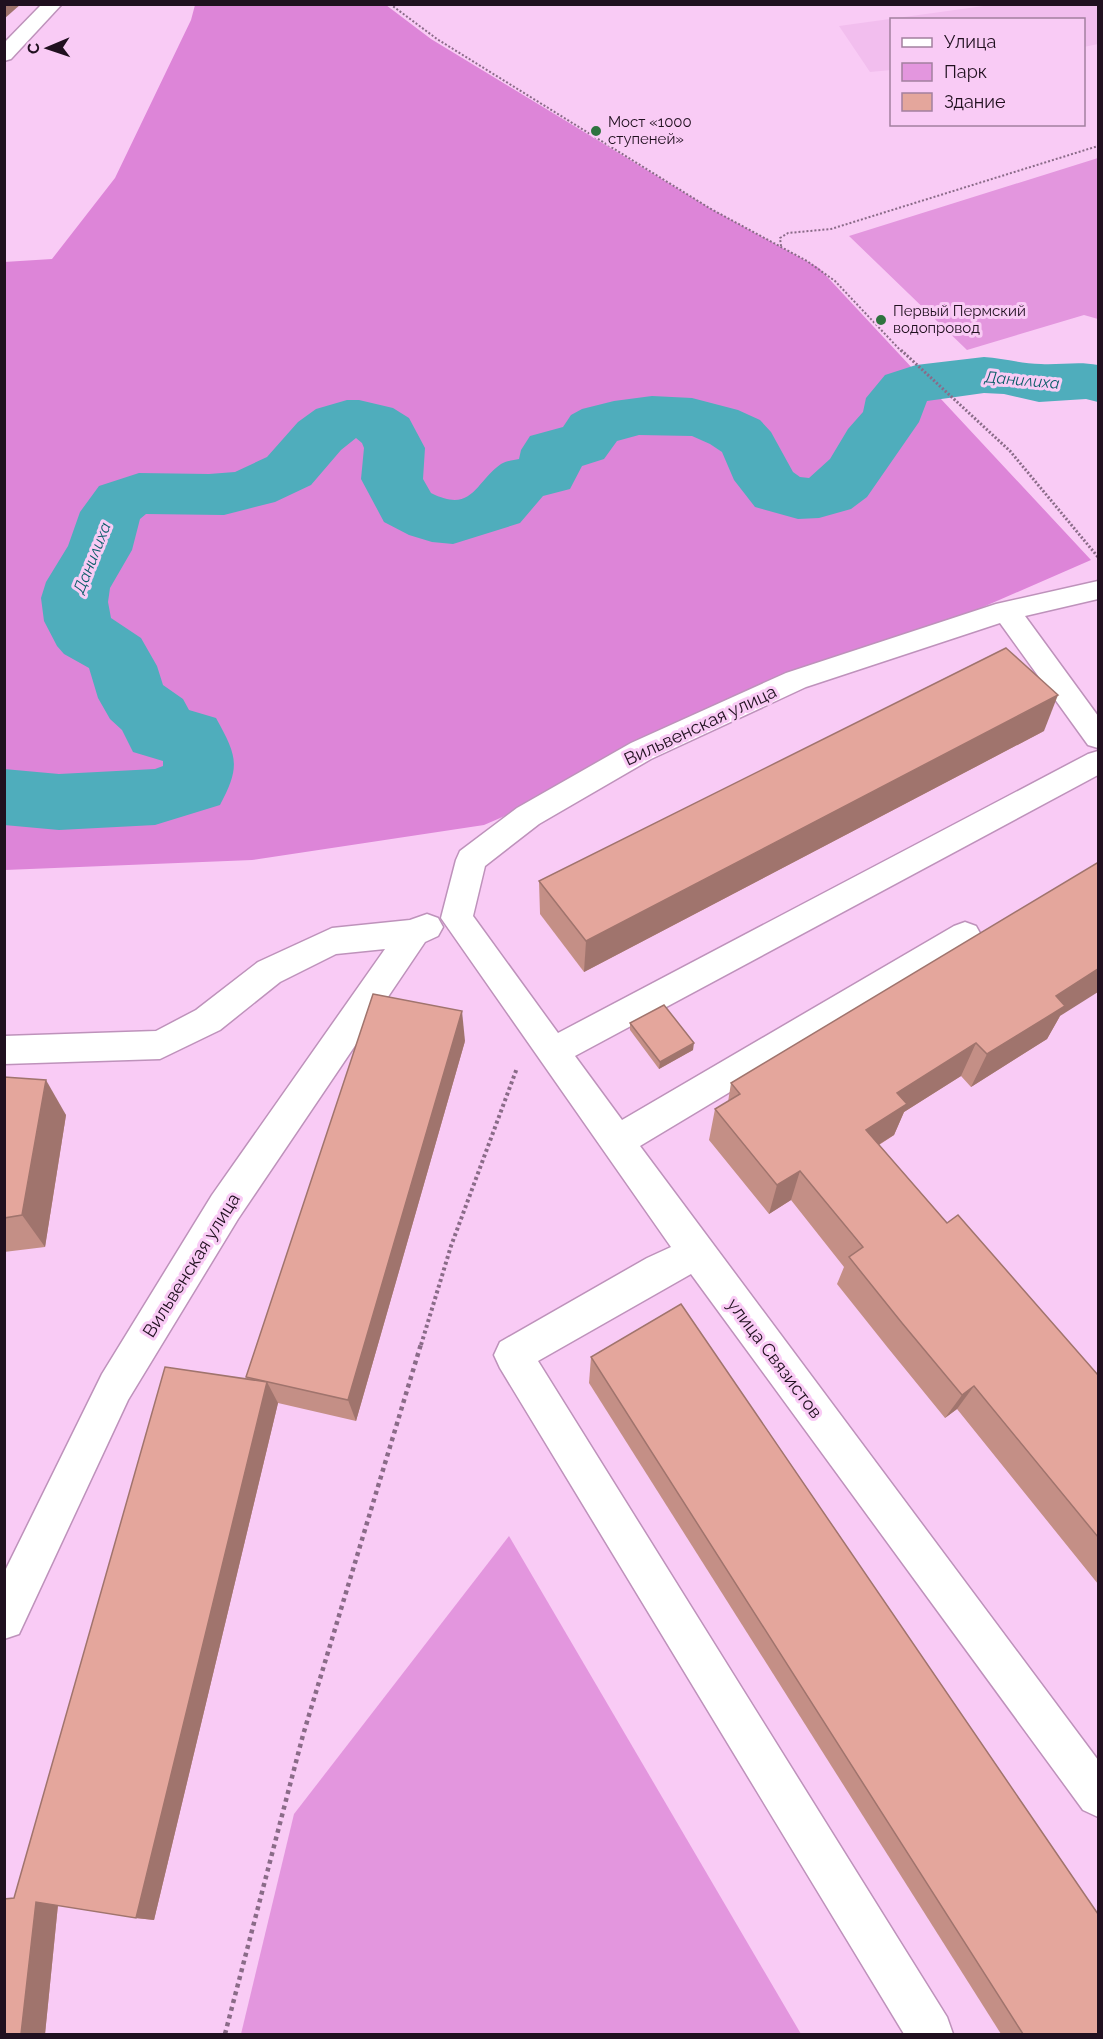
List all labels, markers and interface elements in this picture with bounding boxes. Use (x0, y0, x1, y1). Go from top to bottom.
north arrow (18, 18, 78, 78)
legend (890, 18, 1085, 126)
text: Улица (944, 31, 996, 52)
text: С (24, 43, 43, 54)
text: Парк (944, 61, 987, 82)
text: Здание (944, 91, 1006, 112)
place label: Мост «1000 ступеней» (608, 113, 692, 148)
marker: Мост «1000 ступеней» (589, 124, 603, 138)
place label: Первый Пермский водопровод (893, 302, 1026, 337)
marker: Первый Пермский водопровод (874, 313, 888, 327)
water label: Данилиха (983, 367, 1061, 393)
water label: Данилиха (69, 519, 115, 597)
street label: Вильвенская улица (620, 680, 780, 770)
street label: Вильвенская улица (138, 1189, 244, 1341)
street label: улица Связистов (723, 1294, 827, 1422)

